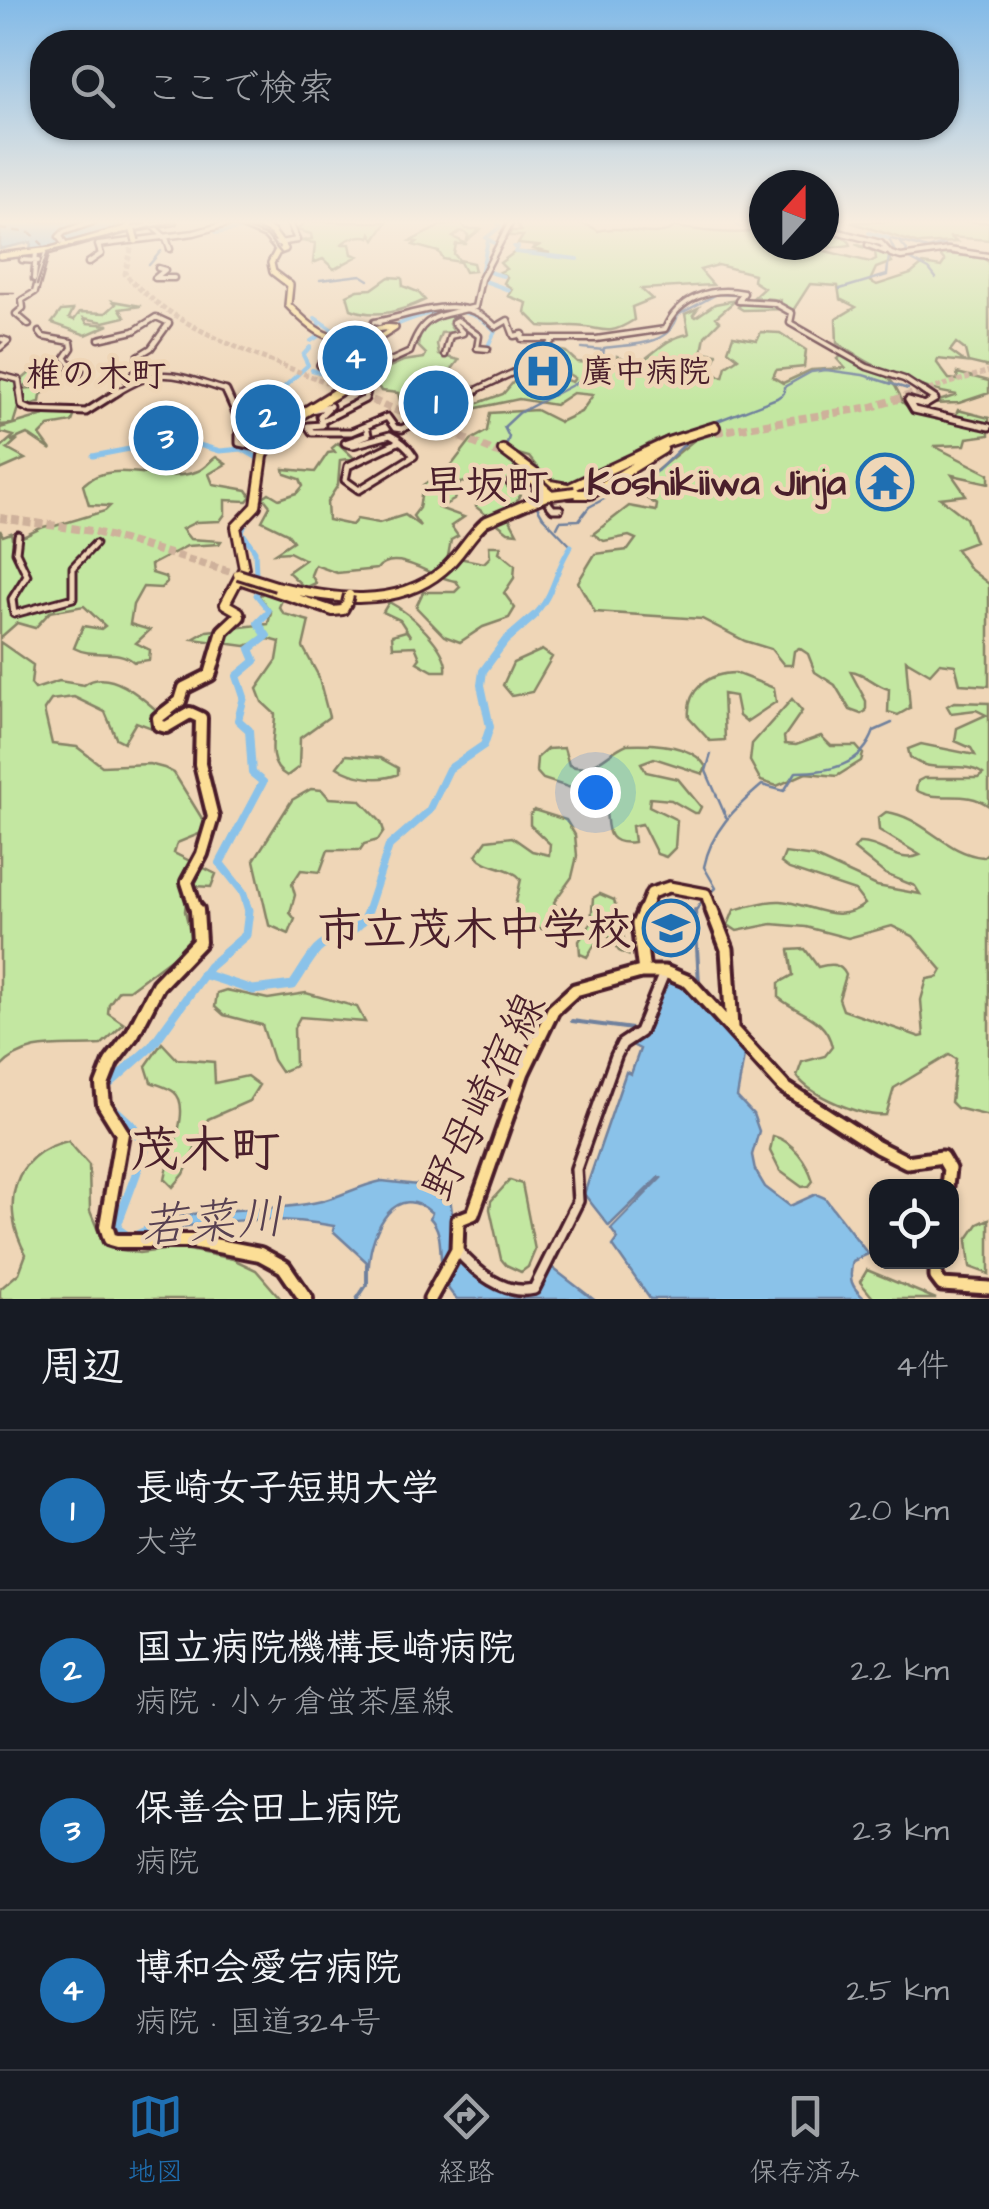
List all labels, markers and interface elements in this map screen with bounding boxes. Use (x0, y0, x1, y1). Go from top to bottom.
search box (30, 30, 959, 140)
icon: search (65, 58, 120, 113)
text: ここで検索 (145, 63, 335, 115)
north arrow (749, 170, 839, 260)
pin: 4 (322, 320, 388, 396)
hospital icon: 廣中病院 (513, 341, 573, 401)
place label: 廣中病院 (582, 350, 710, 395)
district label: 椎の木町 (26, 351, 166, 400)
pin: 1 (404, 366, 468, 440)
pin: 2 (236, 380, 300, 454)
pin: 3 (134, 400, 198, 476)
temple icon: Koshikiiwa Jinja (855, 452, 915, 512)
district label: 早坂町 (423, 458, 549, 516)
place label: Koshikiiwa Jinja (587, 458, 847, 510)
your location (570, 767, 621, 818)
school or university icon: 市立茂木中学校 (641, 898, 701, 958)
place label: 市立茂木中学校 (317, 900, 632, 962)
street label: 野母崎宿線 (408, 983, 562, 1212)
district label: 茂木町 (130, 1117, 280, 1186)
map controls (869, 1179, 959, 1269)
button: locate (869, 1179, 959, 1269)
water label: 若菜川 (138, 1185, 286, 1261)
text: 周辺 (40, 1339, 124, 1397)
text: 4件 (895, 1344, 949, 1389)
text: 長崎女子短期大学 (135, 1463, 439, 1515)
text: 1 (70, 1488, 75, 1533)
text: 2.0 km (849, 1488, 949, 1533)
text: 大学 (135, 1520, 199, 1565)
text: 国立病院機構長崎病院 (135, 1623, 515, 1675)
text: 2 (63, 1648, 82, 1693)
text: 2.2 km (851, 1648, 949, 1693)
text: 病院 · 小ヶ倉蛍茶屋線 (135, 1680, 453, 1725)
text: 保善会田上病院 (135, 1783, 401, 1835)
text: 3 (64, 1808, 81, 1853)
text: 2.3 km (853, 1808, 949, 1853)
text: 病院 (135, 1840, 199, 1885)
text: 博和会愛宕病院 (135, 1943, 401, 1995)
text: 4 (62, 1968, 83, 2013)
text: 2.5 km (846, 1968, 949, 2013)
text: 病院 · 国道324号 (135, 2000, 382, 2045)
tab: 地図 (127, 2089, 184, 2192)
tab: 経路 (438, 2089, 495, 2192)
tab: 保存済み (749, 2089, 862, 2192)

